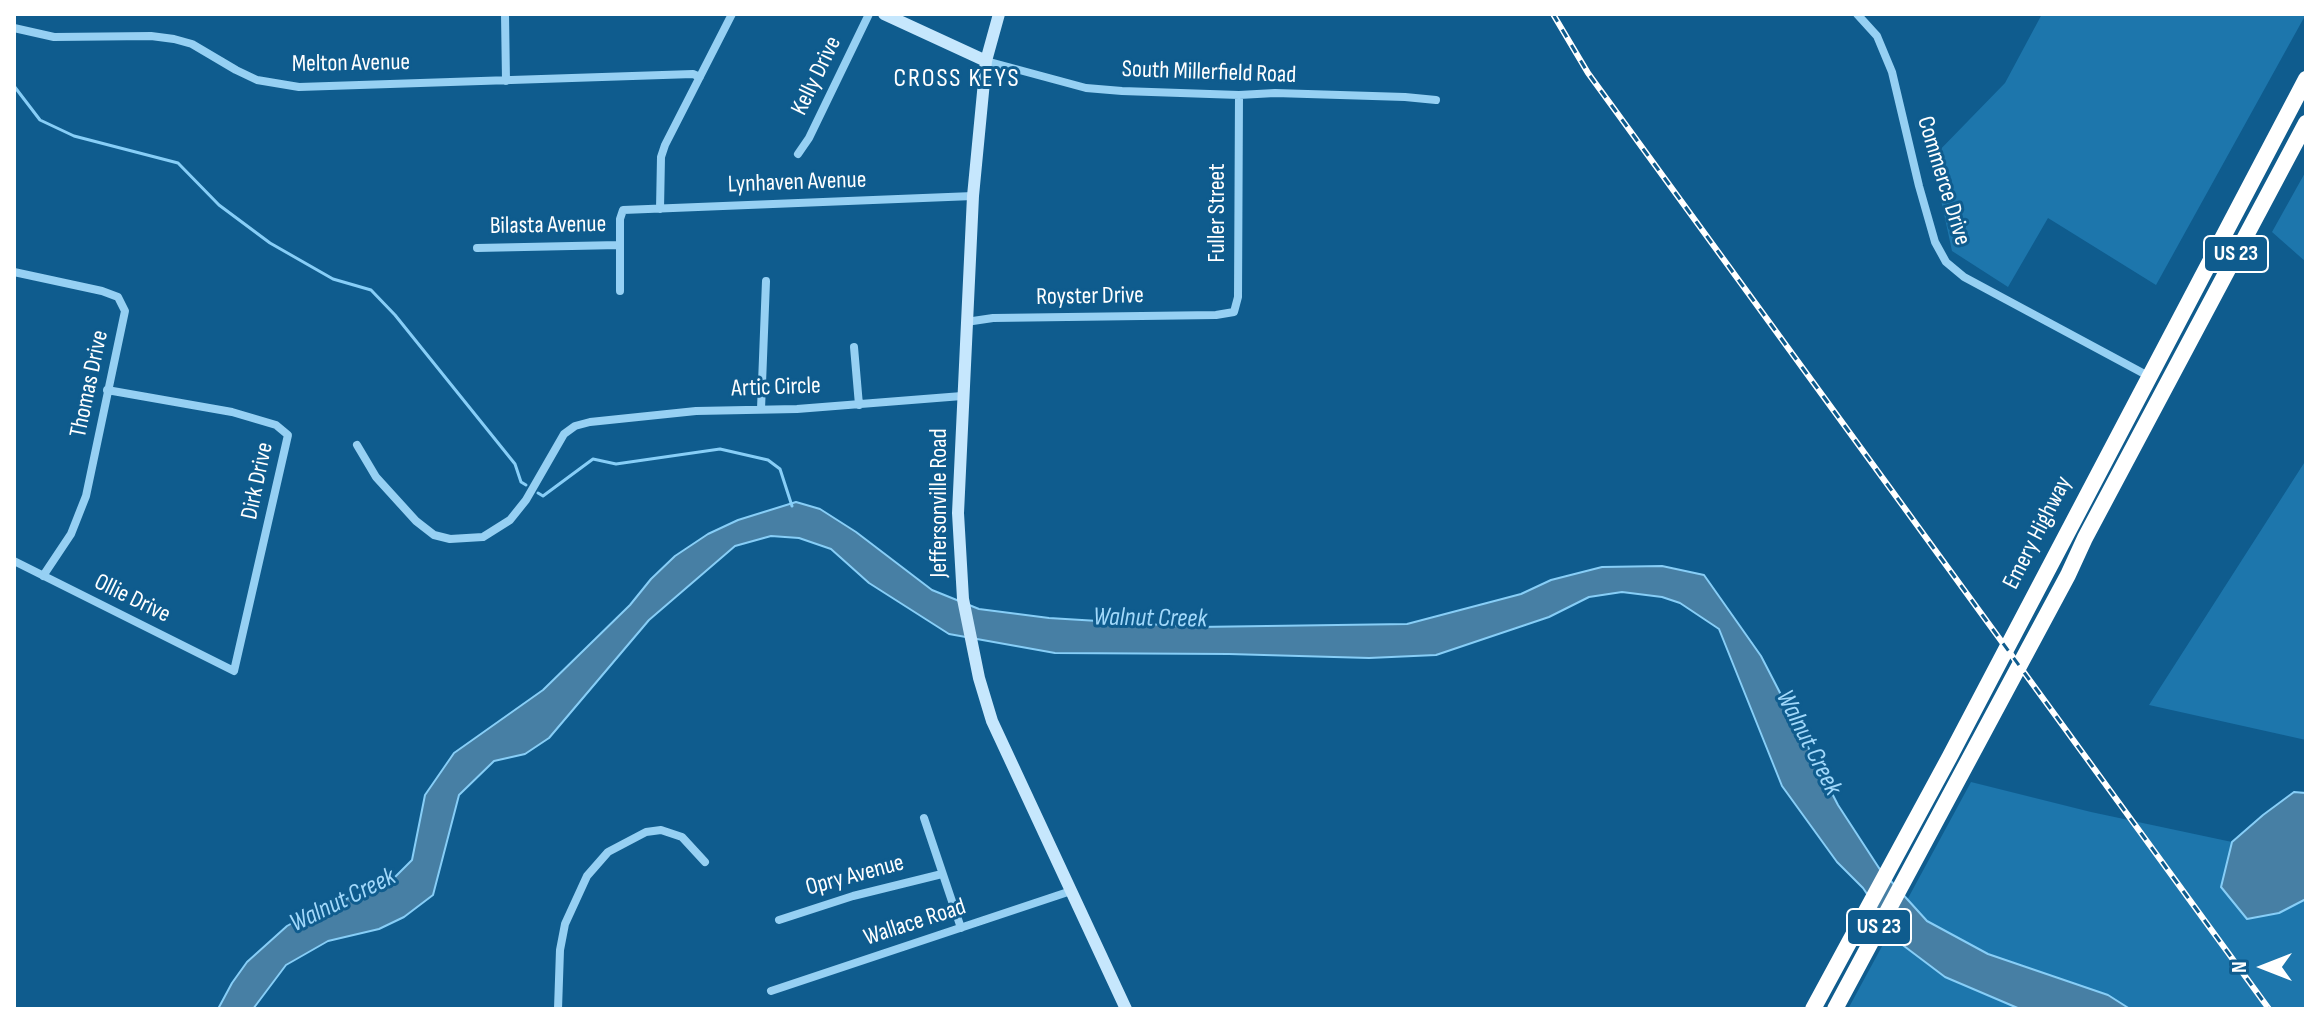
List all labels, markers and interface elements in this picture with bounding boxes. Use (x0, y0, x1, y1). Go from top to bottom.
street label: Kelly Drive (786, 32, 848, 120)
street label: Melton Avenue (292, 49, 410, 79)
street label: South Millerfield Road (1121, 56, 1297, 90)
district label: CROSS KEYS (893, 63, 1021, 95)
street label: Commerce Drive (1910, 113, 1976, 249)
street label: Fuller Street (1204, 163, 1232, 263)
street label: Lynhaven Avenue (727, 166, 867, 200)
street label: Bilasta Avenue (490, 211, 606, 241)
road number: US 23 (2204, 236, 2268, 272)
street label: Royster Drive (1036, 282, 1144, 312)
street label: Thomas Drive (65, 328, 115, 440)
street label: Artic Circle (731, 372, 821, 404)
street label: Jeffersonville Road (926, 429, 954, 577)
street label: Dirk Drive (236, 440, 280, 522)
street label: Emery Highway (1997, 472, 2079, 594)
street label: Ollie Drive (89, 568, 175, 630)
water label: Walnut Creek (1093, 602, 1207, 636)
water label: Walnut Creek (1768, 685, 1848, 801)
street label: Opry Avenue (803, 849, 907, 903)
water label: Walnut Creek (285, 862, 401, 940)
street label: Wallace Road (860, 893, 970, 953)
road number: US 23 (1847, 909, 1911, 945)
north arrow (2224, 927, 2304, 1007)
text: N (2226, 961, 2253, 973)

